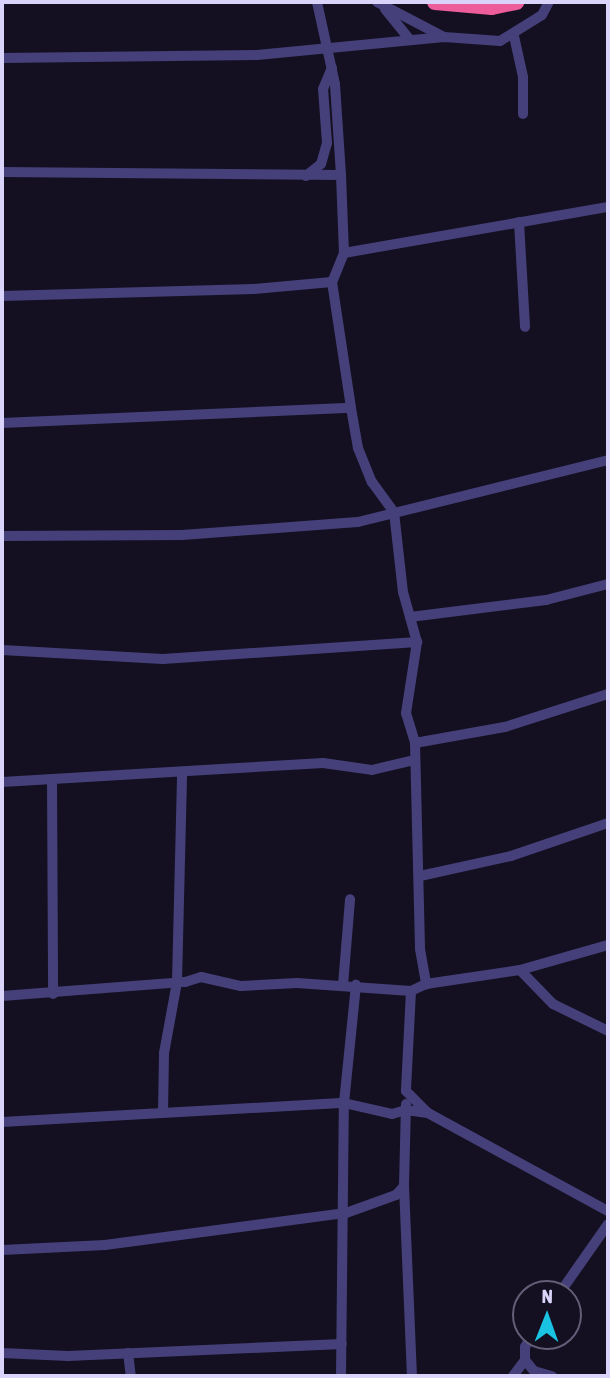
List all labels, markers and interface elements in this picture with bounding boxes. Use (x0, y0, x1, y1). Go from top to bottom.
north arrow (512, 1280, 582, 1350)
text: N (542, 1285, 553, 1307)

